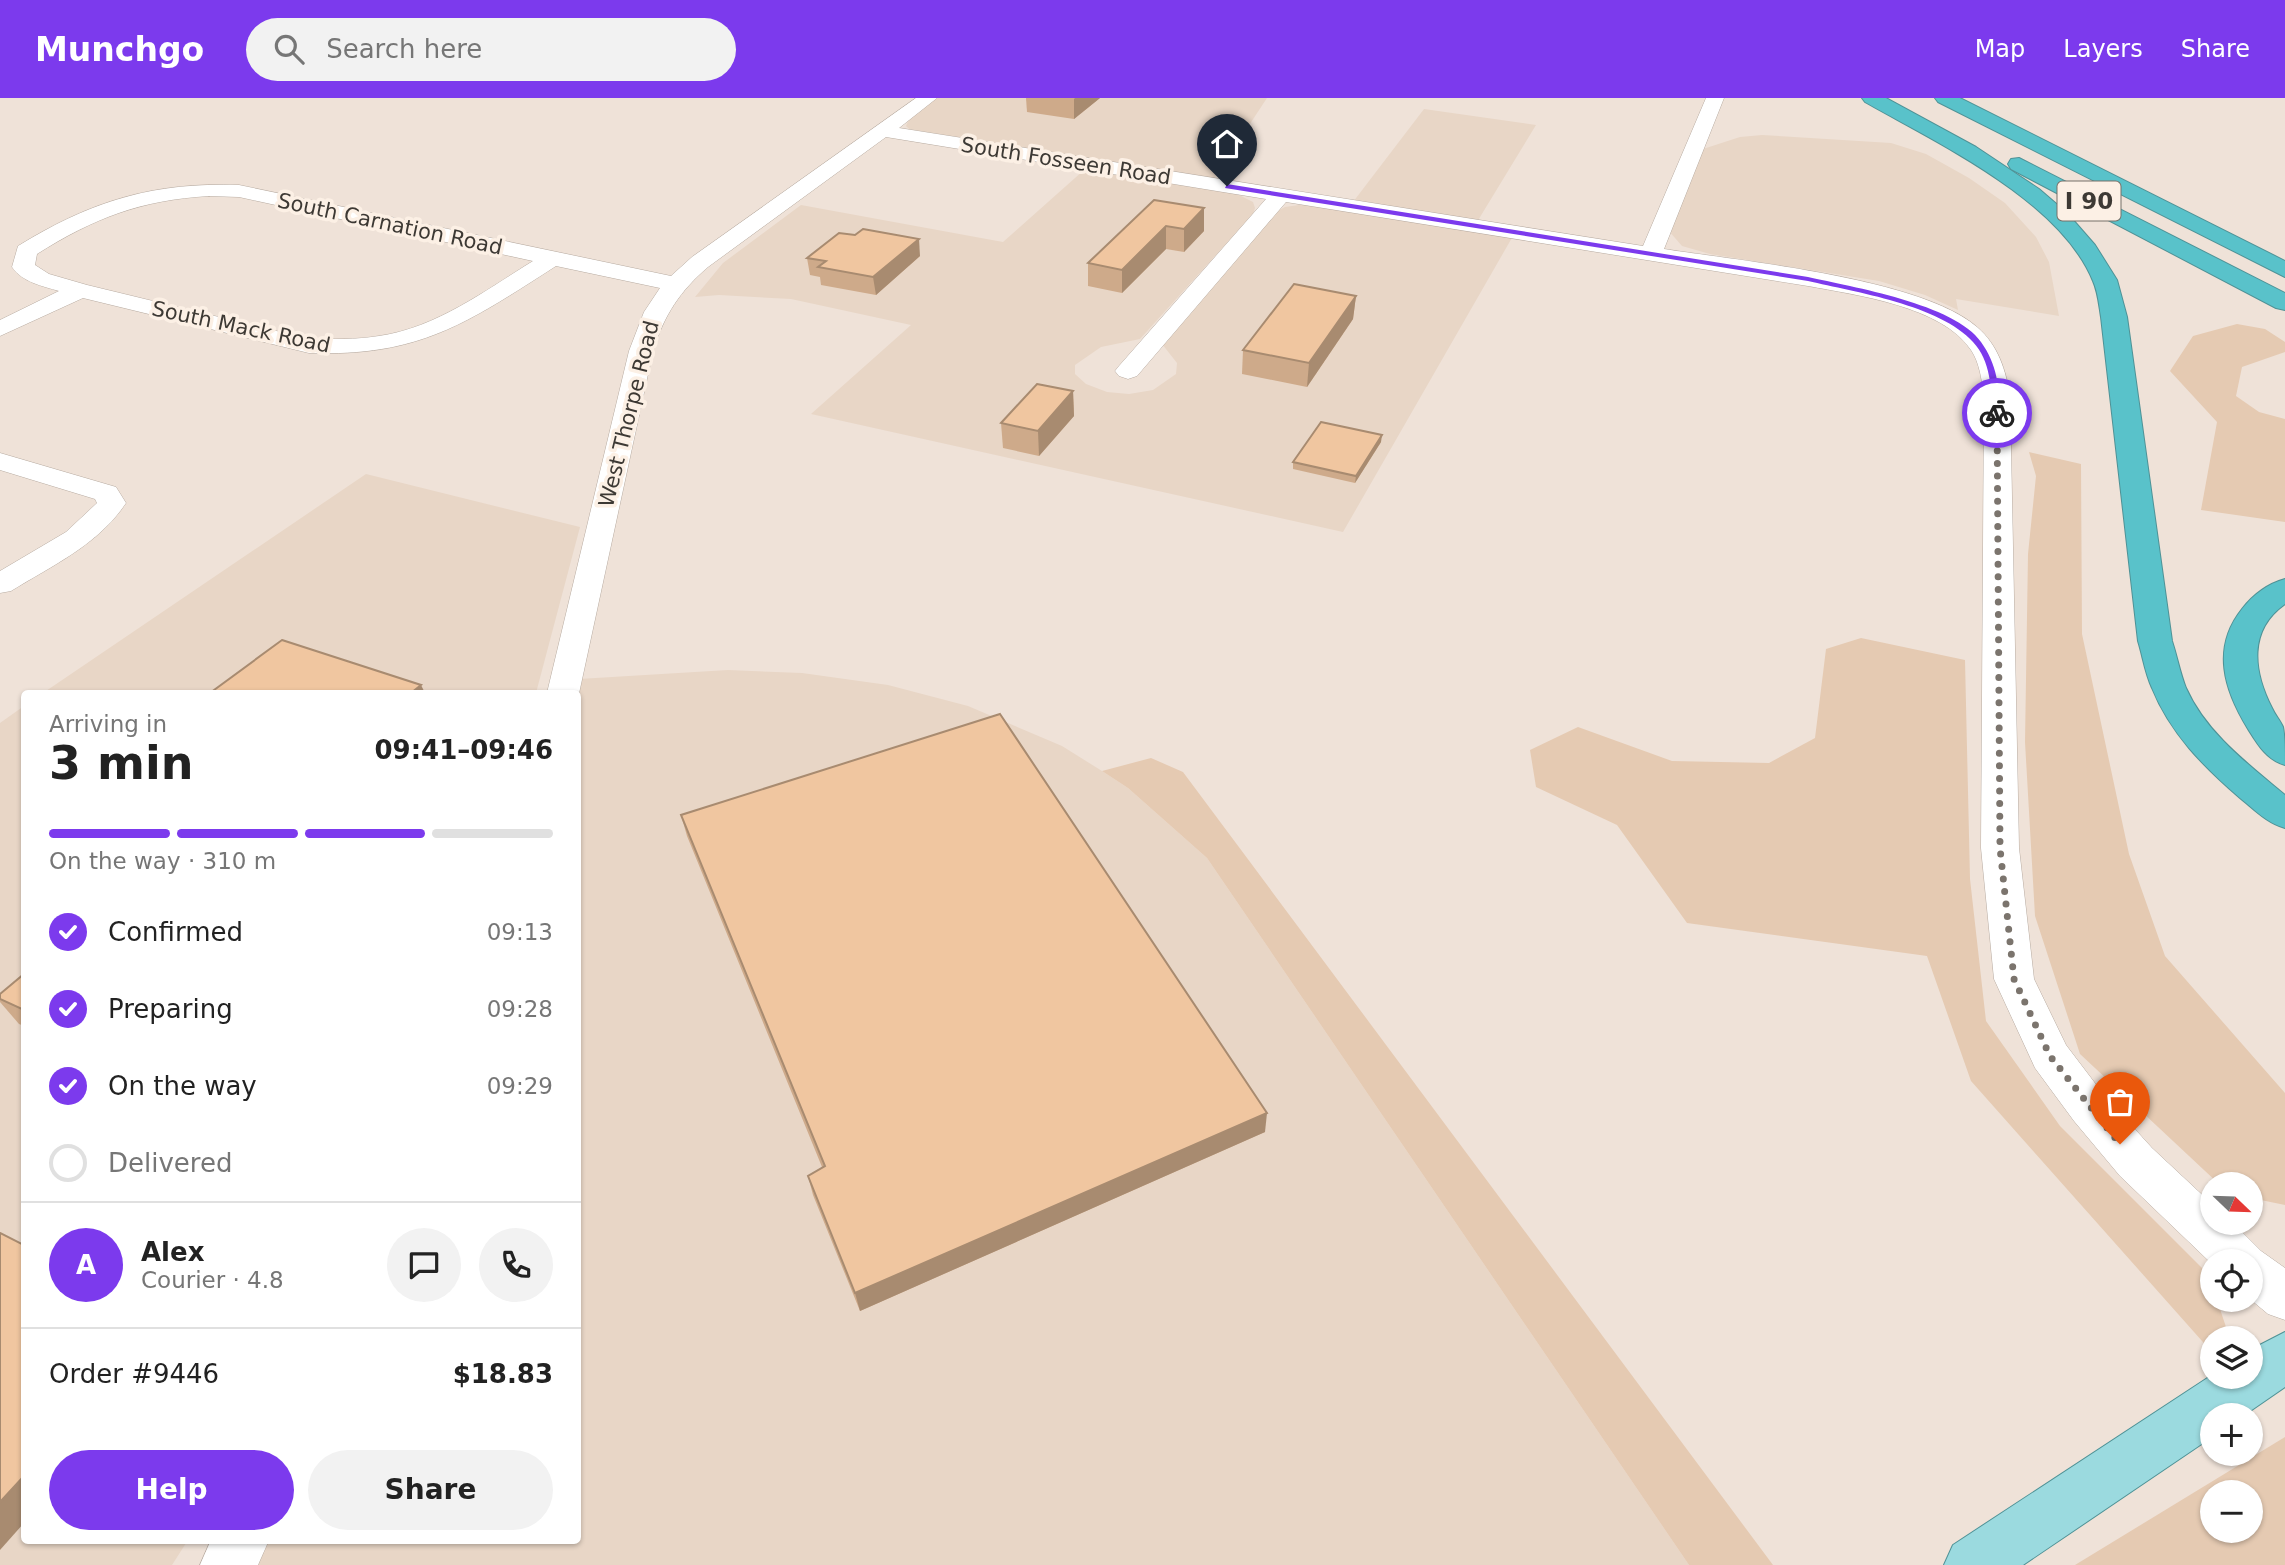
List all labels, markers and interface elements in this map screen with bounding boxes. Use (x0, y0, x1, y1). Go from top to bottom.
search box (246, 18, 736, 81)
text: Munchgo (35, 30, 204, 69)
icon: search (270, 30, 308, 68)
text: Search here (326, 34, 482, 64)
text: Map (1975, 35, 2025, 63)
text: Layers (2063, 35, 2143, 63)
text: Share (2181, 35, 2250, 63)
pin (1197, 114, 1257, 186)
icon: home (1208, 125, 1246, 163)
street label: South Fosseen Road (959, 133, 1173, 189)
road number: I 90 (2058, 181, 2120, 220)
street label: South Carnation Road (275, 188, 505, 260)
street label: South Mack Road (150, 296, 332, 358)
street label: West Thorpe Road (594, 318, 664, 510)
courier (1962, 378, 2032, 448)
icon: bike (1978, 394, 2016, 432)
text: Arriving in (49, 711, 167, 737)
text: 09:41–09:46 (374, 735, 553, 765)
text: 3 min (49, 736, 193, 790)
text: On the way · 310 m (49, 848, 276, 874)
icon: check (49, 913, 87, 951)
text: Confirmed (108, 917, 243, 947)
text: 09:13 (487, 919, 553, 945)
icon: check (49, 990, 87, 1028)
text: Preparing (108, 994, 233, 1024)
text: 09:28 (487, 996, 553, 1022)
icon: check (49, 1067, 87, 1105)
text: On the way (108, 1071, 257, 1101)
pin (2090, 1072, 2150, 1144)
text: 09:29 (487, 1073, 553, 1099)
icon: bag (2101, 1083, 2139, 1121)
text: Delivered (108, 1148, 232, 1178)
north arrow (2200, 1172, 2263, 1236)
map controls (2200, 1172, 2263, 1543)
button: chat (387, 1228, 461, 1302)
button: phone (479, 1228, 553, 1302)
text: Alex (141, 1237, 204, 1267)
button: locate (2200, 1249, 2263, 1312)
text: A (76, 1250, 96, 1280)
text: Courier · 4.8 (141, 1267, 284, 1293)
button: layers (2200, 1326, 2263, 1389)
text: Order #9446 (49, 1359, 219, 1389)
text: $18.83 (453, 1359, 553, 1389)
button: + (2200, 1403, 2263, 1466)
button: Help (49, 1450, 294, 1530)
button: Share (308, 1450, 553, 1530)
button: − (2200, 1480, 2263, 1543)

